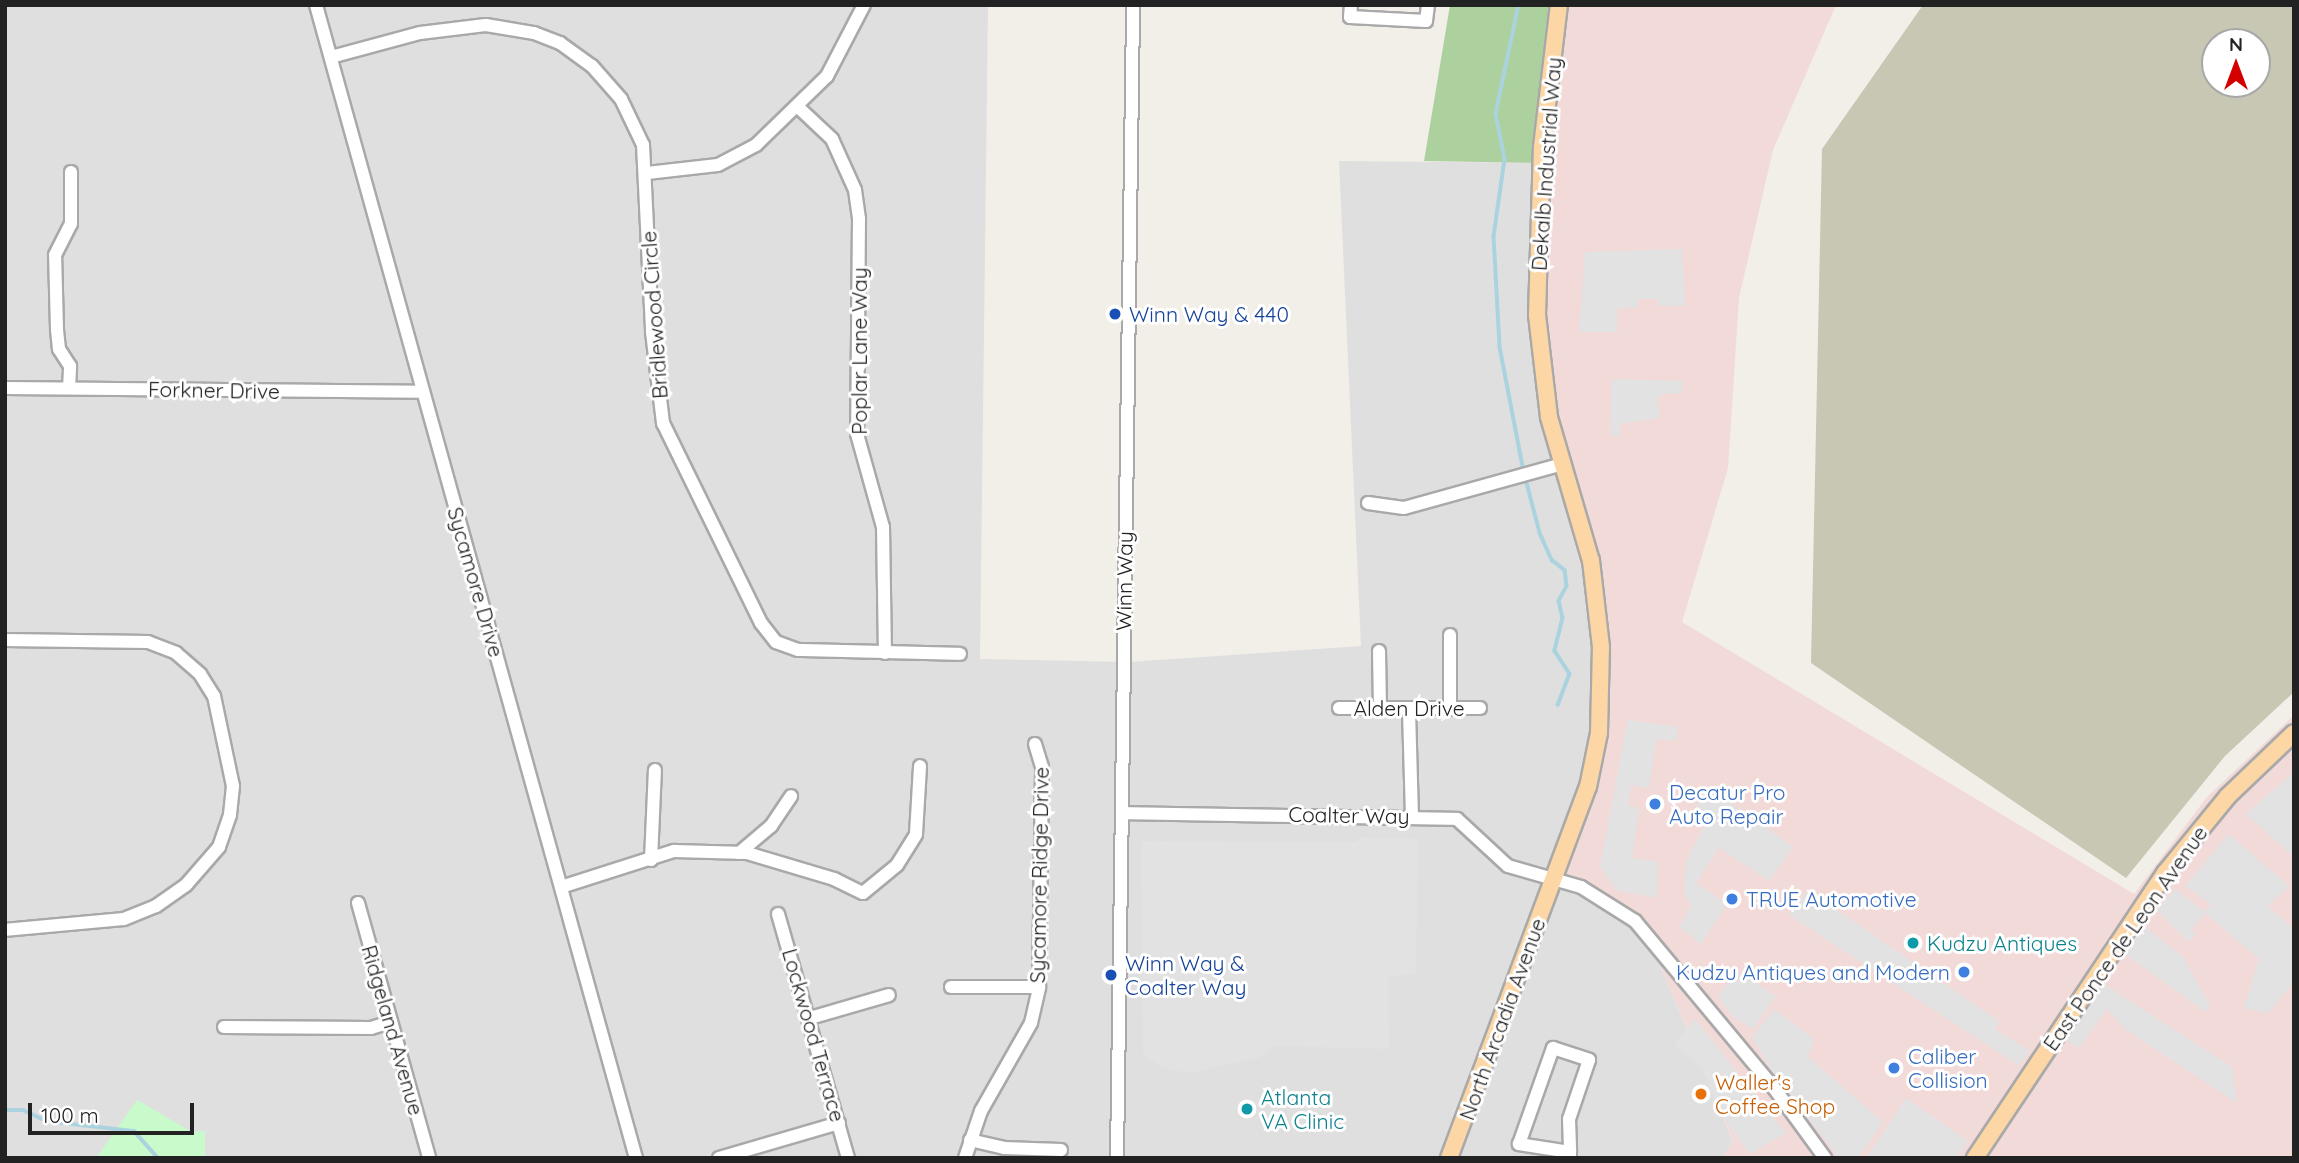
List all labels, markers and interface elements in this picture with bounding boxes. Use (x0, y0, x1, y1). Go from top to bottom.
north arrow (2201, 28, 2271, 98)
text: N (2229, 32, 2243, 56)
street label: Dekalb Industrial Way (1526, 56, 1566, 272)
street label: Bridlewood Circle (636, 230, 672, 400)
street label: Poplar Lane Way (846, 267, 872, 435)
place label: Winn Way & 440 (1129, 301, 1289, 327)
marker: Winn Way & 440 (1107, 306, 1123, 322)
street label: Forkner Drive (148, 376, 280, 404)
street label: Sycamore Drive (443, 504, 509, 660)
street label: Winn Way (1111, 531, 1137, 631)
street label: Alden Drive (1353, 695, 1465, 721)
street label: Sycamore Ridge Drive (1025, 767, 1053, 983)
place label: Decatur Pro Auto Repair (1669, 779, 1785, 829)
marker: Decatur Pro Auto Repair (1647, 796, 1663, 812)
street label: Coalter Way (1288, 801, 1410, 829)
street label: East Ponce de Leon Avenue (2038, 821, 2212, 1055)
place label: TRUE Automotive (1746, 886, 1917, 912)
marker: TRUE Automotive (1724, 891, 1740, 907)
street label: North Arcadia Avenue (1454, 915, 1550, 1123)
place label: Kudzu Antiques (1927, 930, 2077, 956)
marker: Kudzu Antiques (1905, 935, 1921, 951)
street label: Ridgeland Avenue (357, 942, 429, 1118)
street label: Lockwood Terrace (777, 945, 851, 1125)
place label: Winn Way & Coalter Way (1125, 950, 1246, 1000)
place label: Kudzu Antiques and Modern (1676, 959, 1950, 985)
marker: Kudzu Antiques and Modern (1956, 964, 1972, 980)
marker: Winn Way & Coalter Way (1103, 967, 1119, 983)
place label: Caliber Collision (1908, 1043, 1988, 1093)
marker: Caliber Collision (1886, 1060, 1902, 1076)
place label: Waller's Coffee Shop (1715, 1069, 1835, 1119)
place label: Atlanta VA Clinic (1261, 1084, 1344, 1134)
marker: Waller's Coffee Shop (1693, 1086, 1709, 1102)
scale bar (32, 1090, 198, 1134)
marker: Atlanta VA Clinic (1239, 1101, 1255, 1117)
text: 100 m (41, 1102, 99, 1128)

